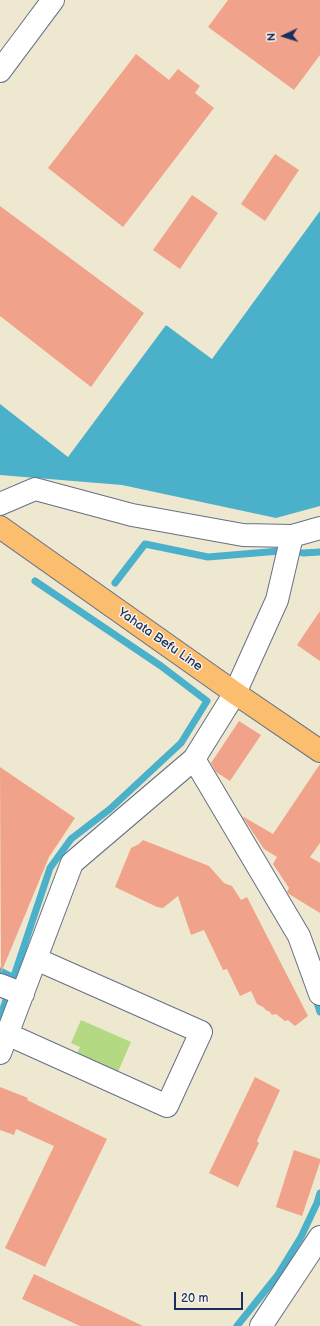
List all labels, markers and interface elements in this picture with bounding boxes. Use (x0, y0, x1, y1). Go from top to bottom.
north arrow (264, 16, 304, 56)
text: N (265, 32, 278, 41)
street label: Yahata Befu Line (115, 605, 205, 675)
scale bar (176, 1284, 245, 1310)
text: 20 m (181, 1291, 208, 1306)

